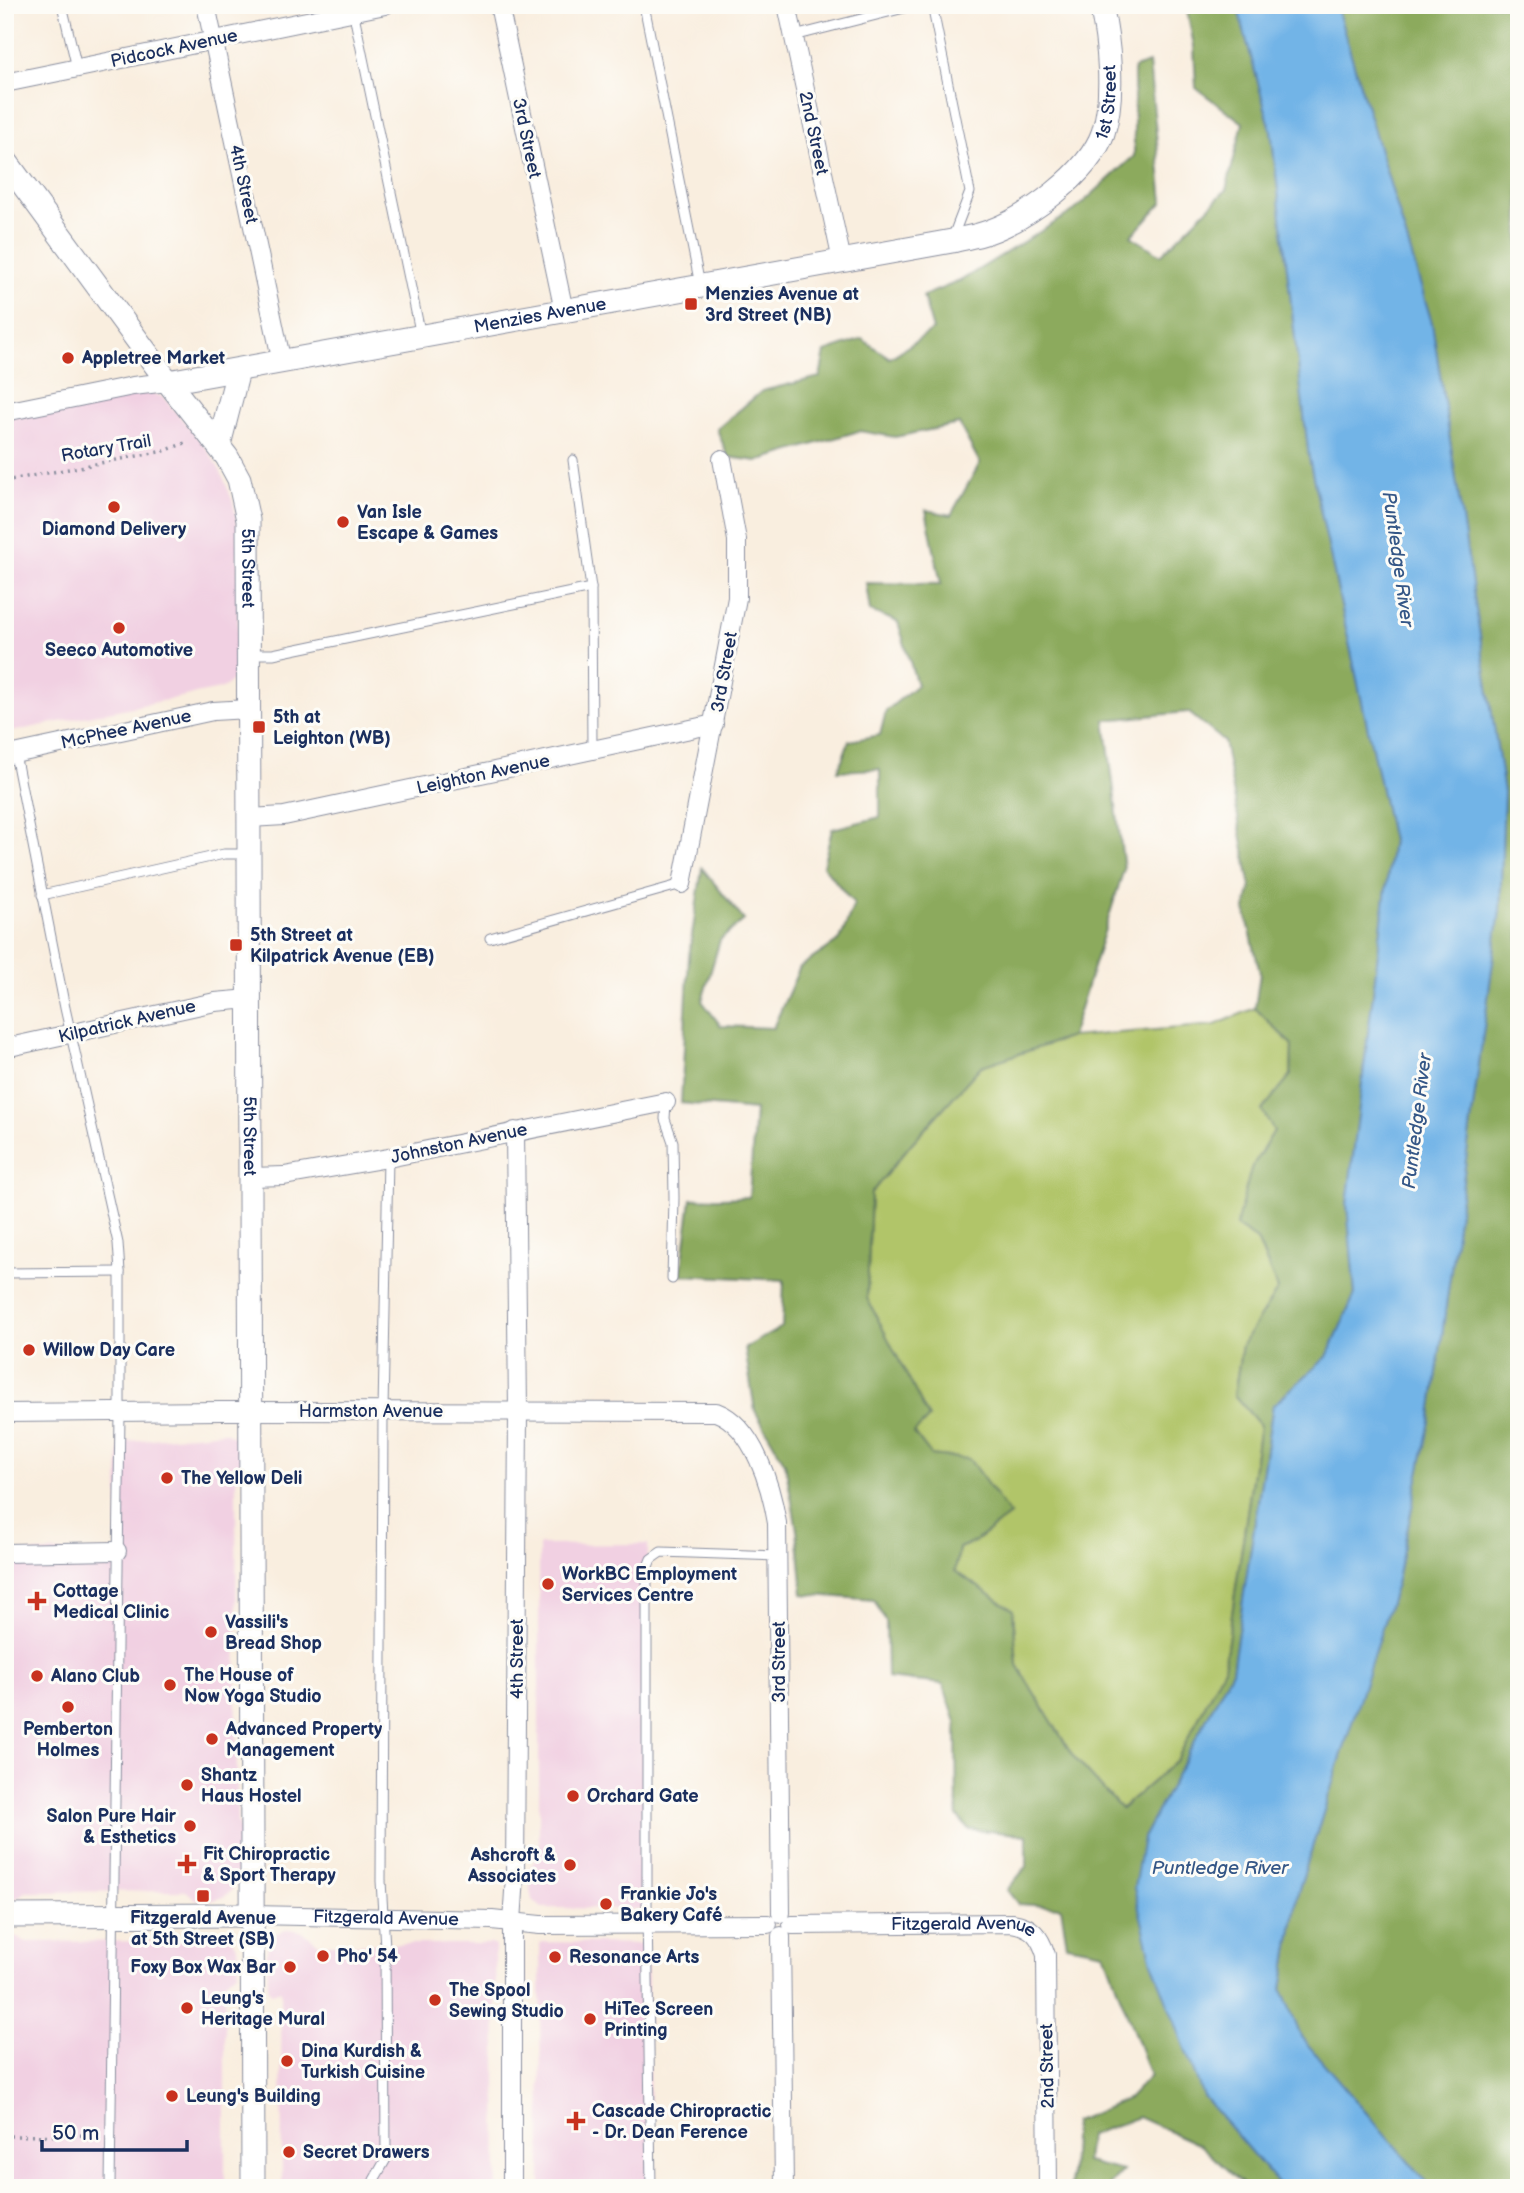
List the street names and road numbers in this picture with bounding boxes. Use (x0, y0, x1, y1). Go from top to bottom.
street label: Pidcock Avenue (109, 25, 240, 72)
street label: 1st Street (1091, 64, 1121, 143)
street label: 2nd Street (794, 89, 833, 177)
street label: 3rd Street (508, 96, 545, 181)
street label: 4th Street (225, 143, 262, 226)
street label: Menzies Avenue (472, 293, 608, 338)
street label: Rotary Trail (59, 430, 153, 467)
street label: 5th Street (237, 528, 258, 609)
street label: 3rd Street (707, 630, 742, 714)
street label: McPhee Avenue (59, 705, 194, 754)
street label: Leighton Avenue (415, 750, 552, 799)
street label: Kilpatrick Avenue (56, 995, 198, 1048)
street label: 5th Street (239, 1096, 260, 1177)
street label: Johnston Avenue (389, 1119, 530, 1168)
street label: Harmston Avenue (299, 1401, 443, 1422)
street label: 4th Street (507, 1618, 528, 1699)
street label: 3rd Street (769, 1621, 790, 1703)
street label: Fitzgerald Avenue (313, 1906, 459, 1930)
street label: Fitzgerald Avenue (891, 1913, 1041, 1942)
street label: 2nd Street (1036, 2023, 1059, 2109)

